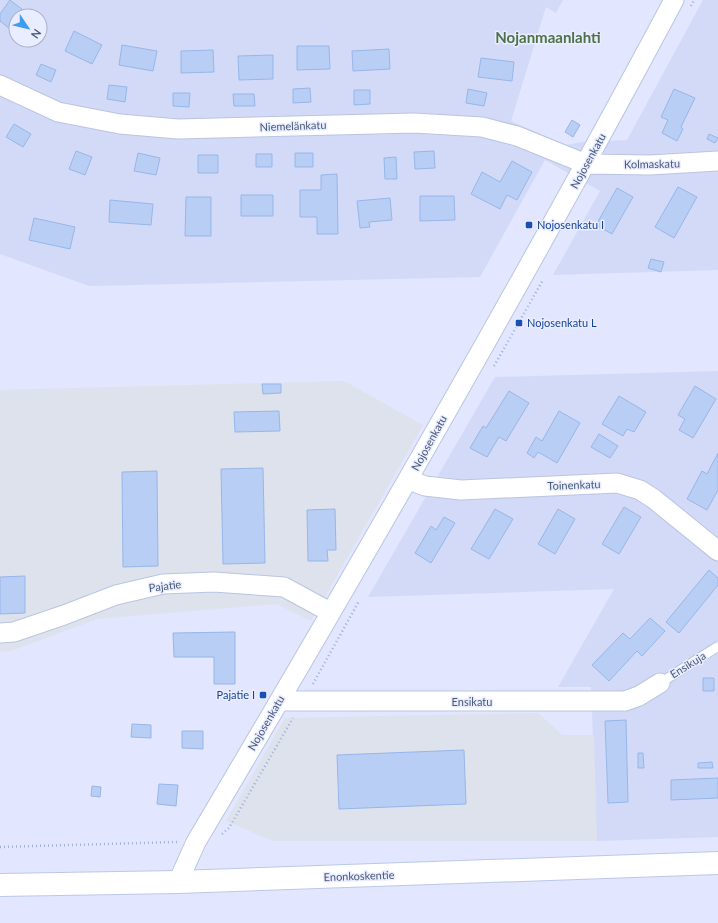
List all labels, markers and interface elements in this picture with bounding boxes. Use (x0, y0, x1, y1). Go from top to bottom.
north arrow (8, 8, 48, 48)
text: N (29, 27, 44, 41)
district label: Nojanmaanlahti (495, 28, 601, 46)
street label: Niemelänkatu (259, 118, 327, 133)
street label: Nojosenkatu (567, 131, 608, 191)
street label: Kolmaskatu (624, 157, 680, 170)
place label: Nojosenkatu I (537, 218, 604, 231)
marker: Nojosenkatu I (524, 220, 534, 230)
place label: Nojosenkatu L (527, 316, 597, 329)
marker: Nojosenkatu L (514, 318, 524, 328)
street label: Nojosenkatu (408, 413, 449, 473)
street label: Toinenkatu (547, 477, 601, 492)
street label: Pajatie (148, 577, 182, 594)
street label: Ensikuja (668, 649, 708, 681)
place label: Pajatie I (217, 688, 255, 701)
marker: Pajatie I (258, 690, 268, 700)
street label: Nojosenkatu (245, 693, 286, 752)
street label: Ensikatu (452, 695, 492, 708)
street label: Enonkoskentie (323, 868, 395, 883)

